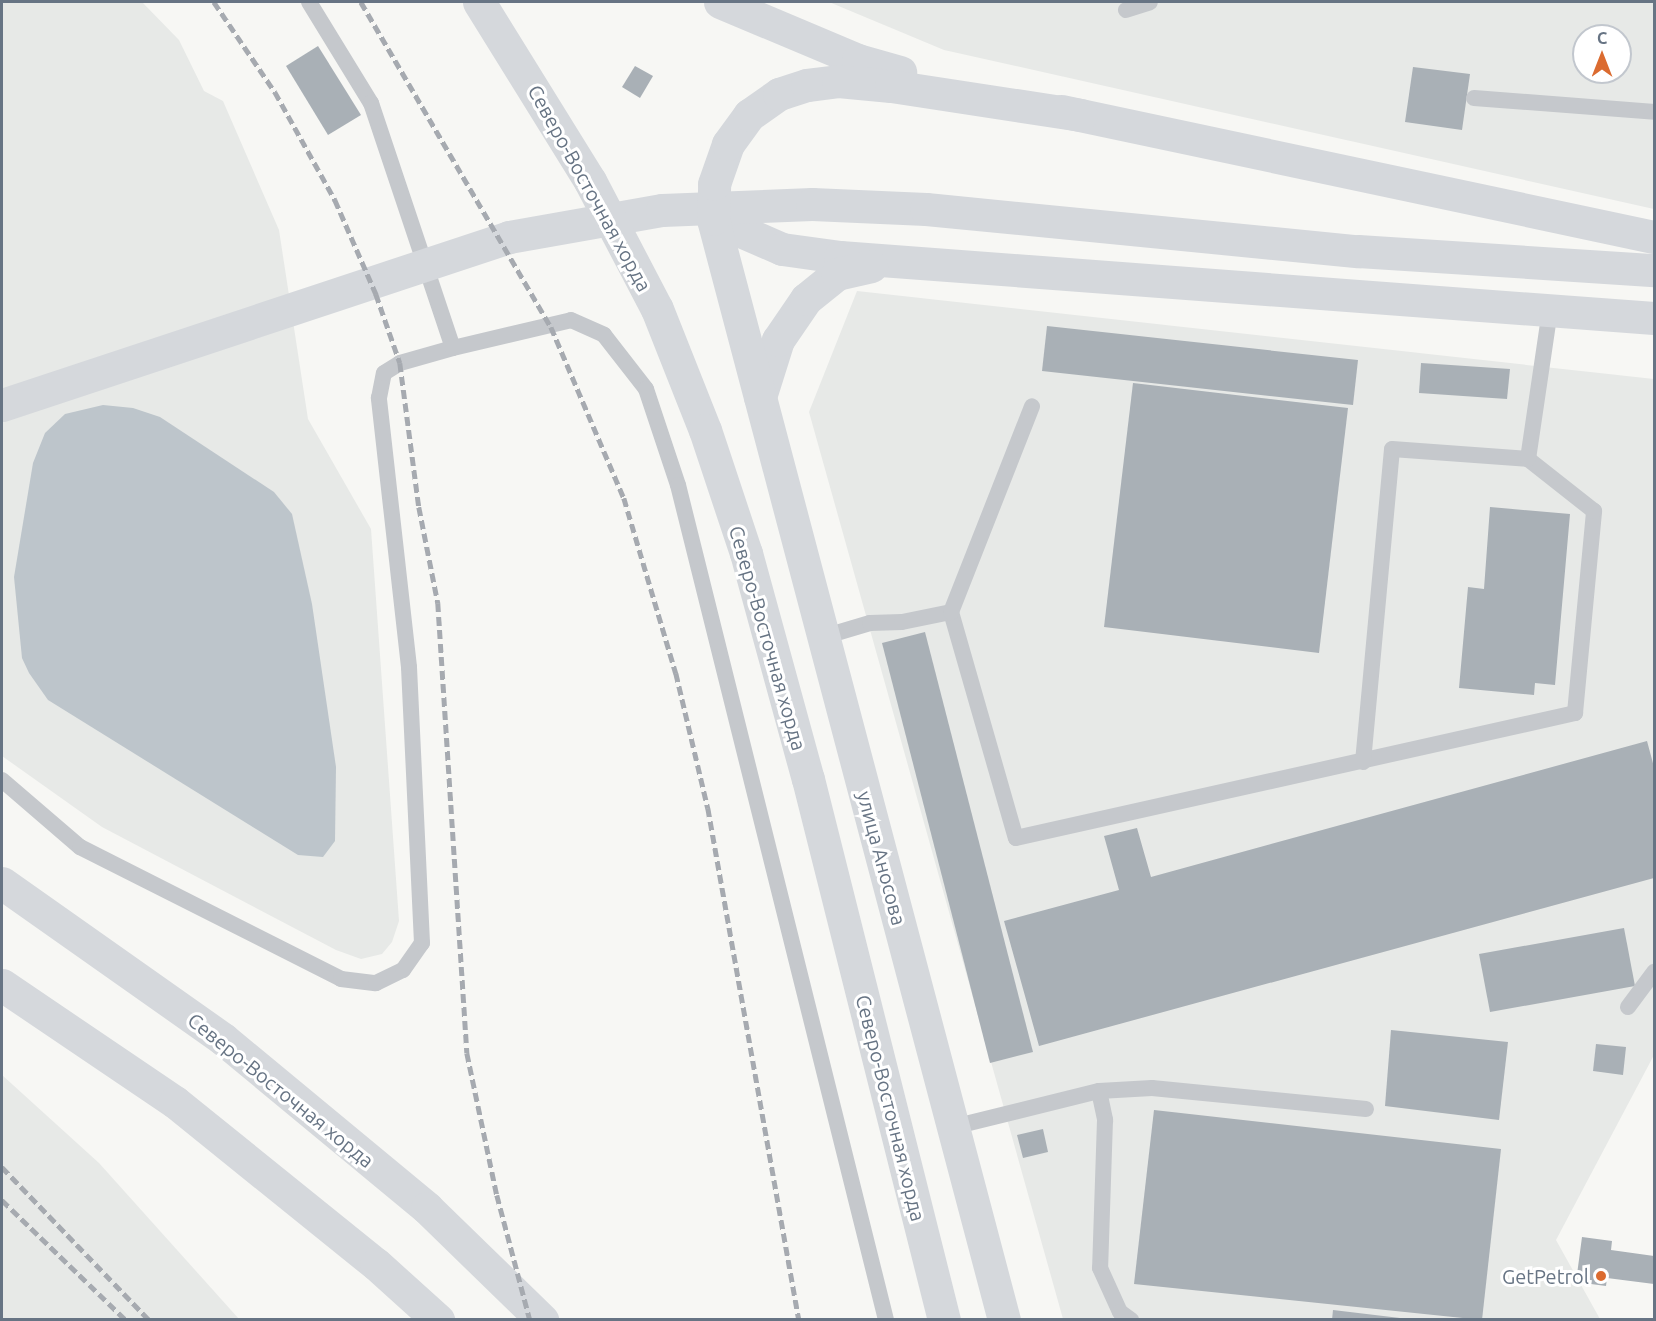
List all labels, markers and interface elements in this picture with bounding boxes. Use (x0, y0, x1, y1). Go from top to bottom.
north arrow (1572, 24, 1632, 84)
text: С (1597, 29, 1607, 47)
street label: Северо-Восточная хорда (523, 81, 657, 295)
street label: Северо-Восточная хорда (724, 523, 812, 753)
street label: улица Аносова (853, 788, 911, 928)
street label: Северо-Восточная хорда (851, 992, 931, 1224)
street label: Северо-Восточная хорда (183, 1008, 379, 1172)
place label: GetPetrol (1502, 1264, 1589, 1288)
marker: GetPetrol (1594, 1269, 1608, 1283)

